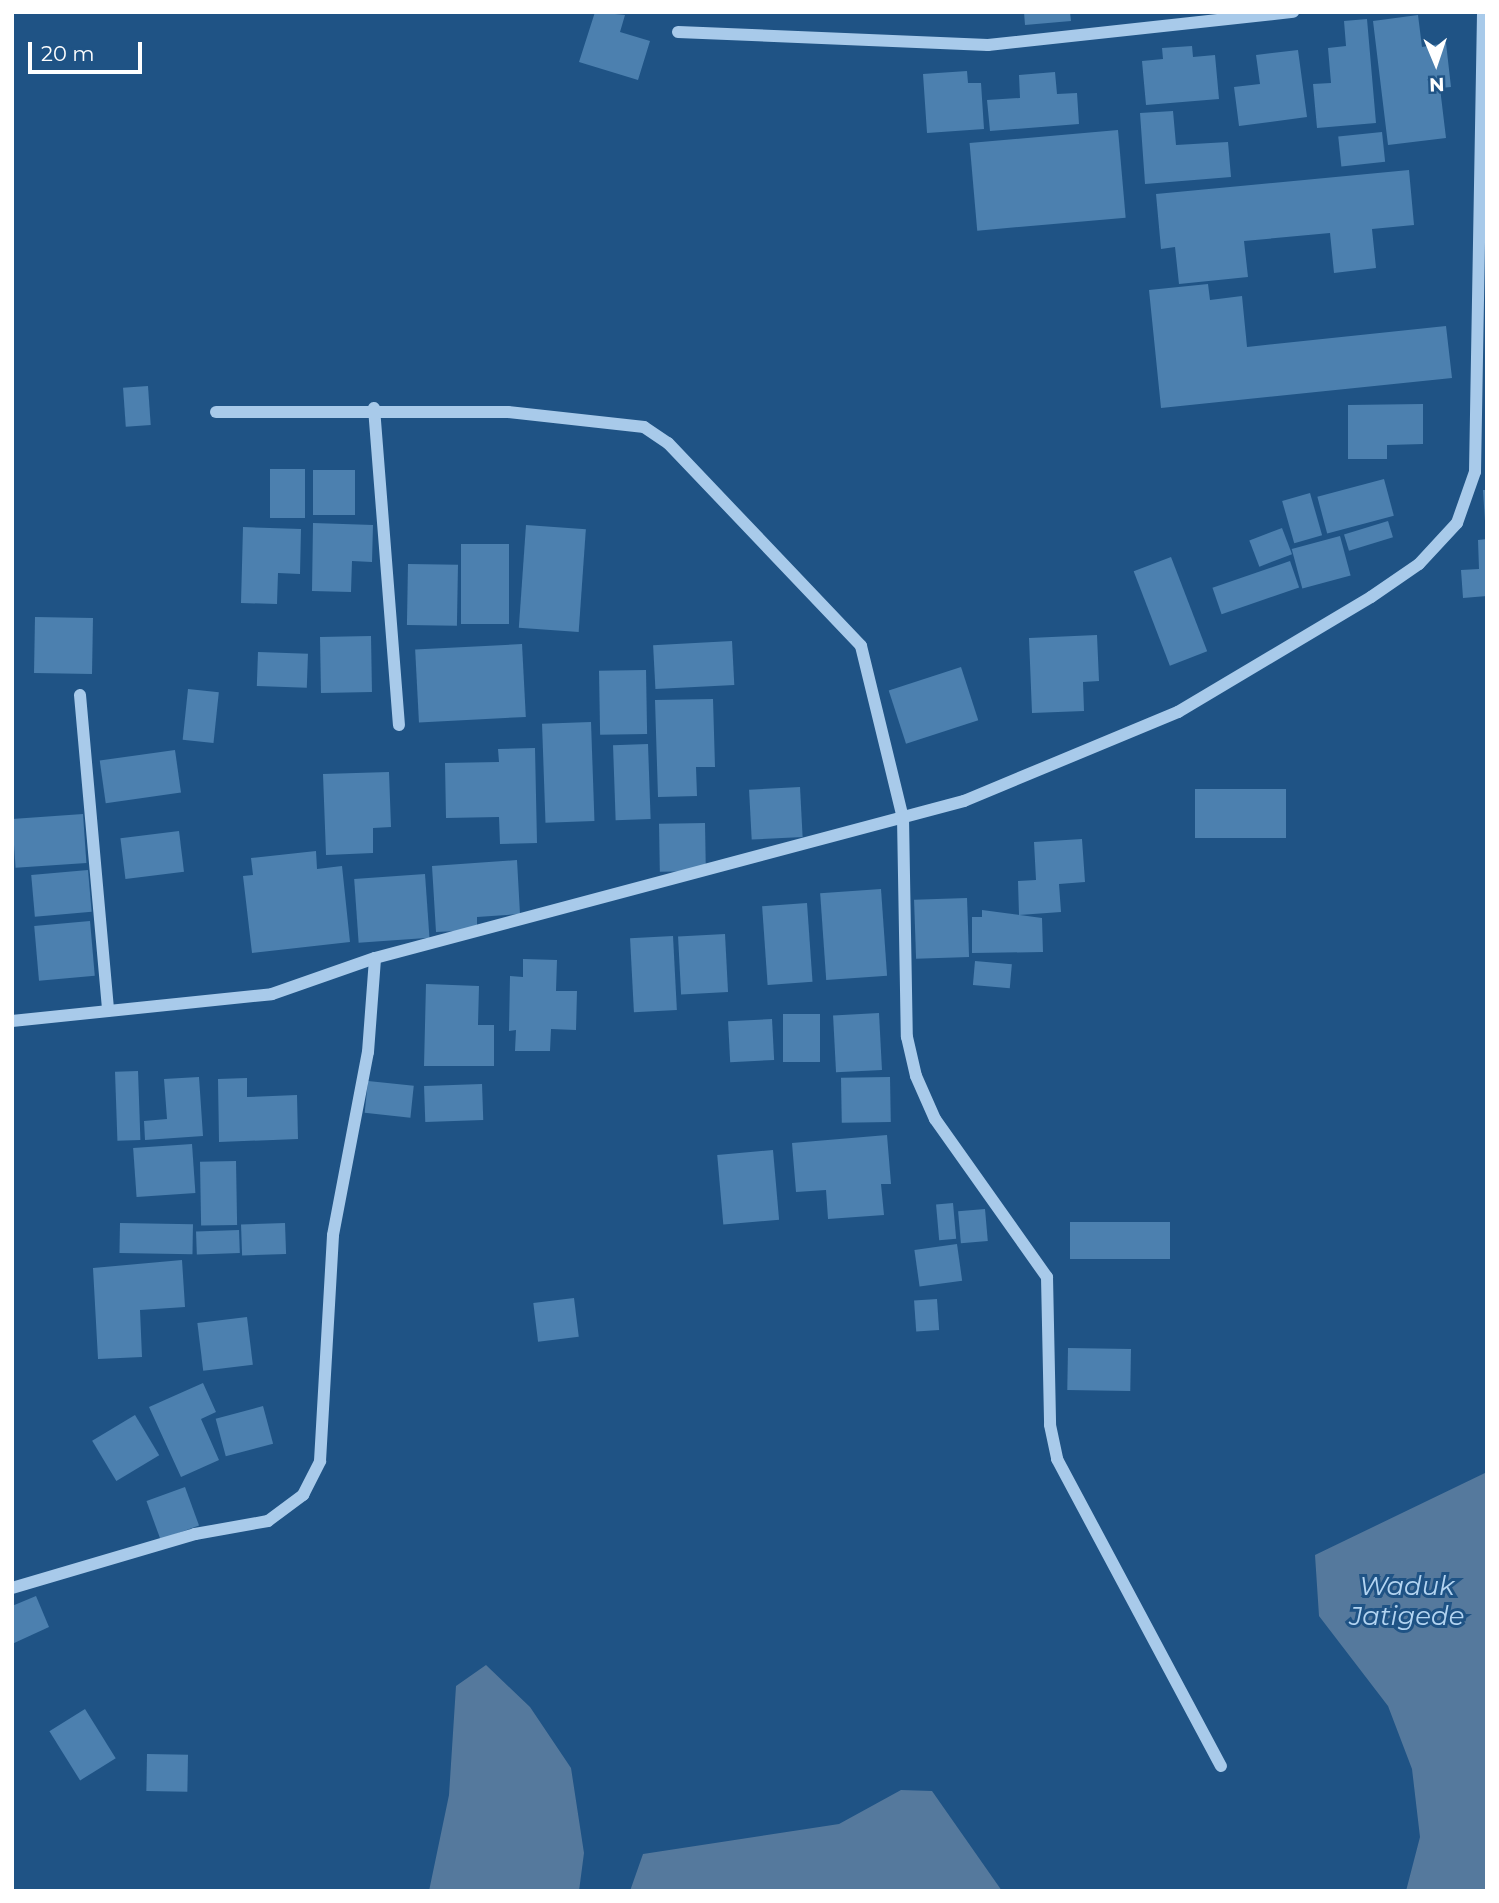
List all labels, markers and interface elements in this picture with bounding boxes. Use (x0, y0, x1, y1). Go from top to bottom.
scale bar (32, 28, 145, 72)
north arrow (1401, 28, 1471, 98)
text: 20 m (41, 41, 95, 66)
text: N (1429, 73, 1445, 96)
water label: Waduk Jatigede (1350, 1571, 1464, 1632)

